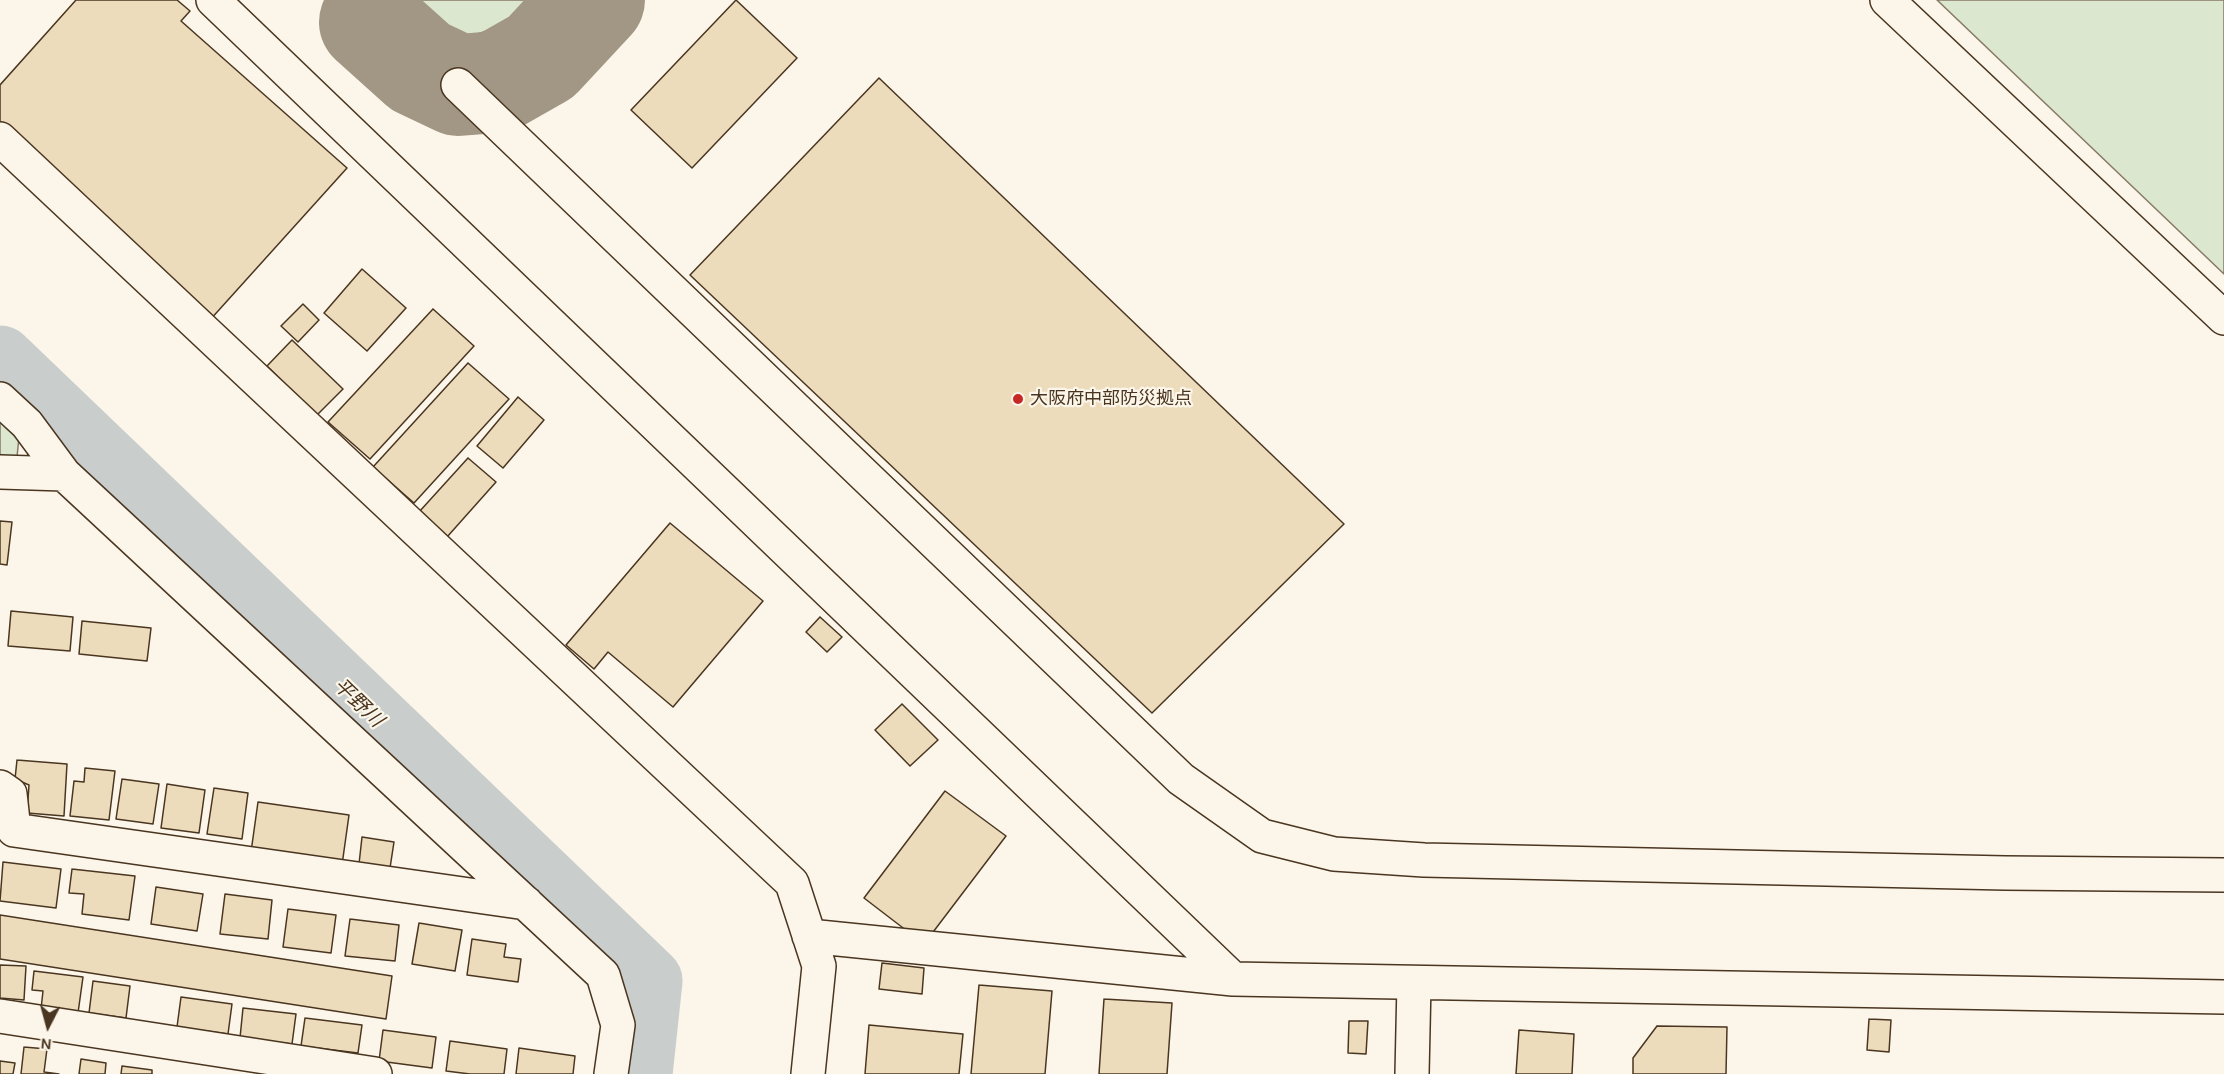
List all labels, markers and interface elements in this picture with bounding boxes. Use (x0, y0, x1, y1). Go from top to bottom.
place label: 大阪府中部防災拠点 (1030, 388, 1192, 410)
marker: 大阪府中部防災拠点 (1011, 392, 1025, 406)
water label: 平野川 (328, 674, 388, 732)
north arrow (18, 996, 78, 1056)
text: N (39, 1034, 53, 1054)

